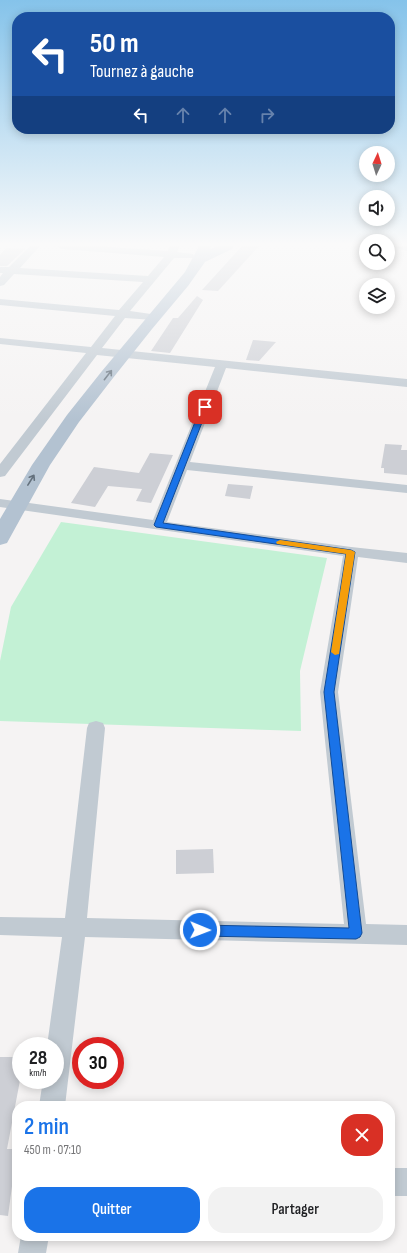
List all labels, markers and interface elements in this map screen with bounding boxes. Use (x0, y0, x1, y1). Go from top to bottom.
text: 50 m (90, 27, 139, 60)
icon: left (24, 28, 76, 80)
text: Tournez à gauche (90, 61, 194, 82)
icon: left (130, 104, 152, 126)
icon: ahead (172, 104, 194, 126)
icon: ahead (214, 104, 236, 126)
icon: right (256, 104, 278, 126)
north arrow (359, 146, 395, 182)
map controls (359, 146, 395, 314)
button: sound (359, 190, 395, 226)
button: search (359, 234, 395, 270)
button: layers (359, 278, 395, 314)
one-way arrow (103, 369, 112, 380)
pin (188, 390, 222, 424)
icon: arrive (194, 396, 216, 418)
one-way arrow (28, 474, 36, 486)
position arrow (179, 909, 221, 951)
speed limit sign: 30 (72, 1037, 124, 1089)
text: 28 (29, 1046, 47, 1070)
text: km/h (29, 1067, 47, 1079)
text: 2 min (24, 1112, 69, 1141)
button: close (341, 1114, 383, 1156)
text: 450 m · 07:10 (24, 1142, 81, 1158)
button: Quitter (24, 1187, 200, 1233)
button: Partager (208, 1187, 383, 1233)

